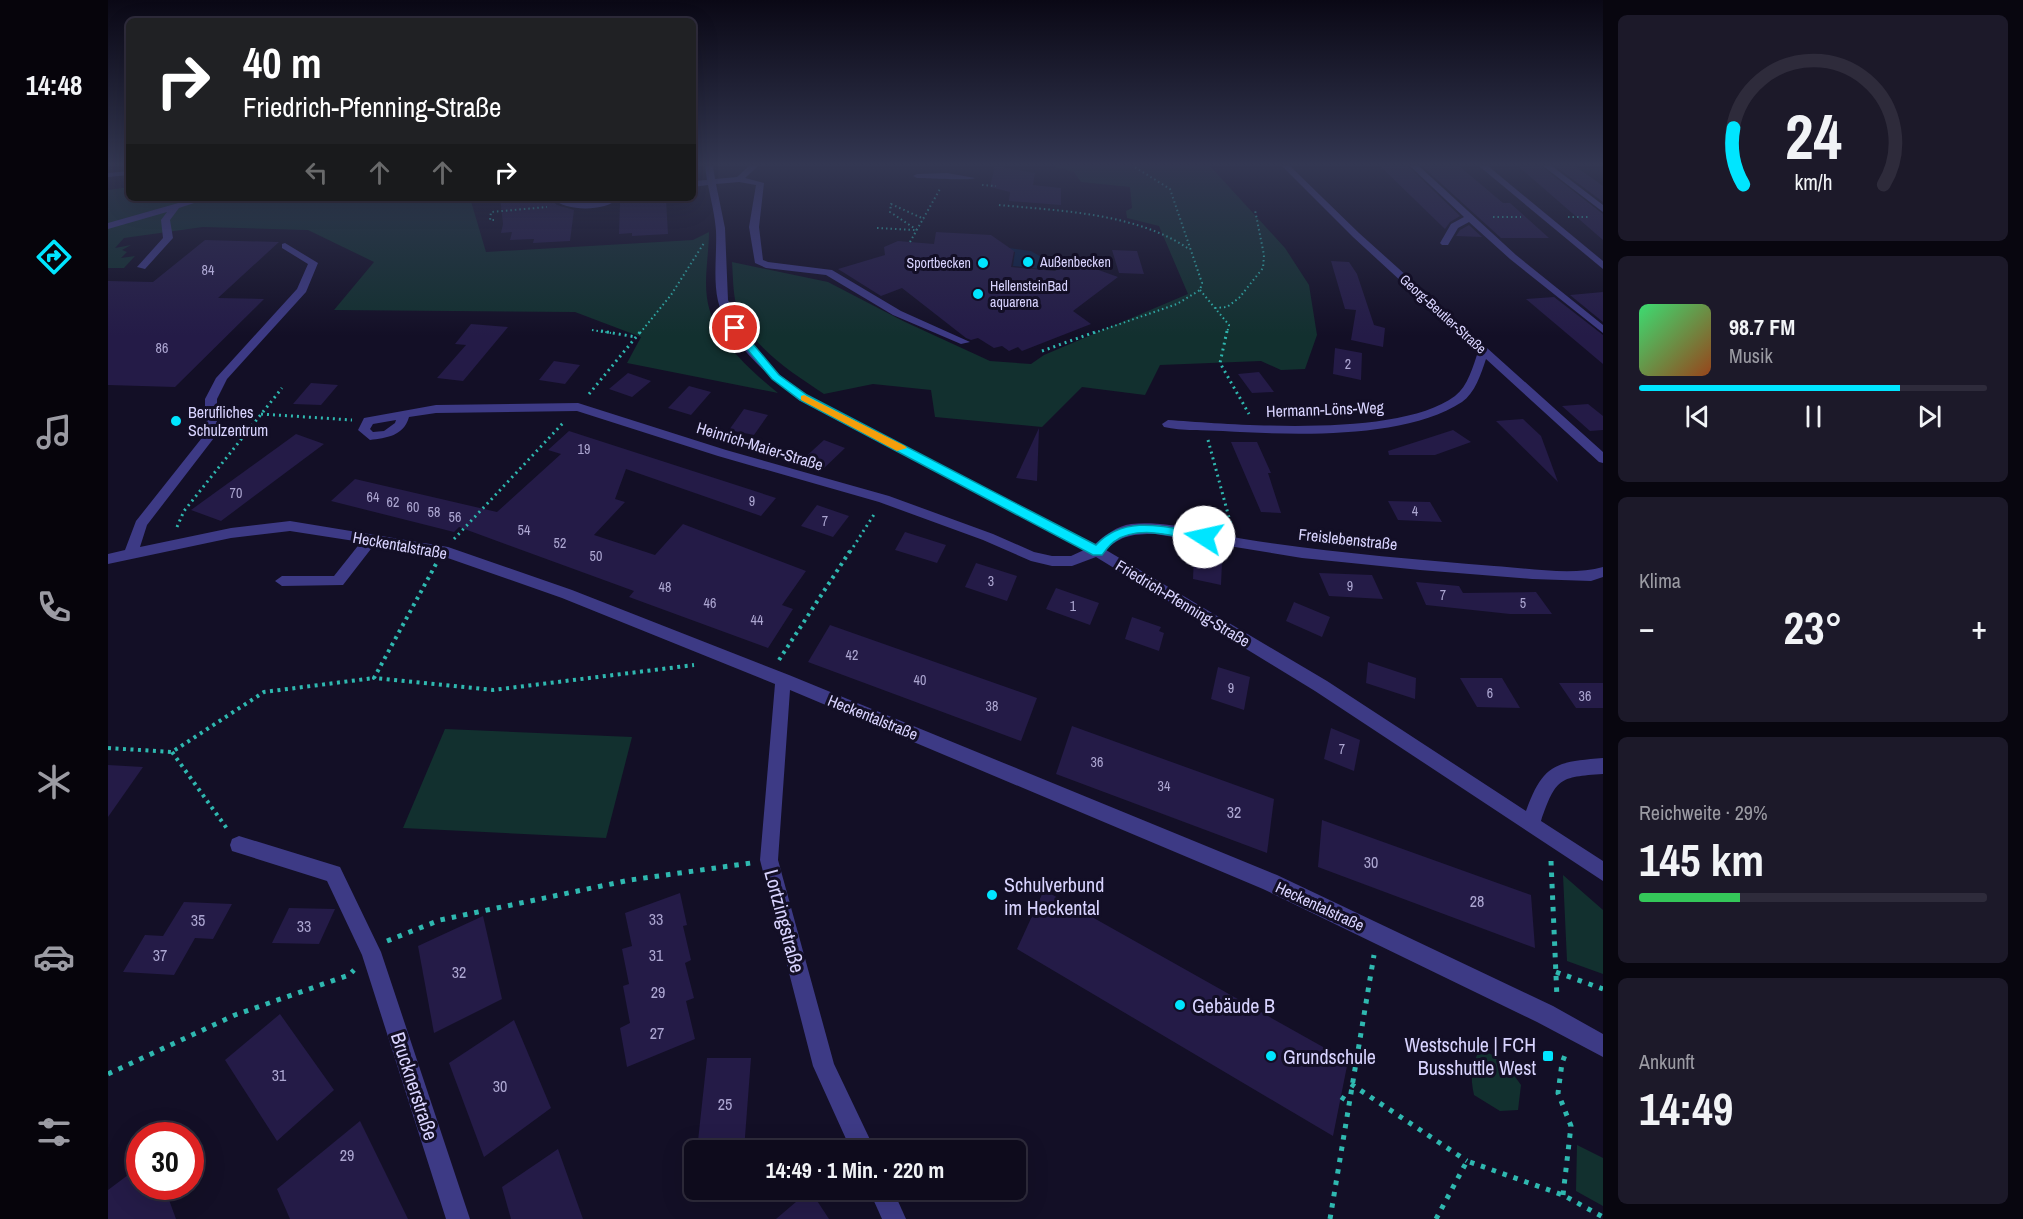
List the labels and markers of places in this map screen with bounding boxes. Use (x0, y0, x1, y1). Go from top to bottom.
place label: Außenbecken (1039, 253, 1111, 271)
place label: Sportbecken (907, 254, 971, 272)
marker: Außenbecken (1021, 255, 1035, 269)
marker: Sportbecken (976, 256, 990, 270)
place label: HellensteinBad aquarena (990, 277, 1068, 311)
marker: HellensteinBad aquarena (971, 287, 985, 301)
pin (709, 302, 760, 353)
place label: Berufliches Schulzentrum (188, 401, 268, 441)
marker: Berufliches Schulzentrum (169, 414, 183, 428)
place label: Schulverbund im Heckental (1004, 871, 1104, 921)
marker: Schulverbund im Heckental (985, 888, 999, 902)
place label: Gebäude B (1192, 992, 1275, 1019)
marker: Gebäude B (1173, 998, 1187, 1012)
place label: Westschule | FCH Busshuttle West (1404, 1031, 1536, 1081)
place label: Grundschule (1283, 1043, 1376, 1070)
marker: Grundschule (1264, 1049, 1278, 1063)
marker: Westschule | FCH Busshuttle West (1541, 1049, 1555, 1063)

